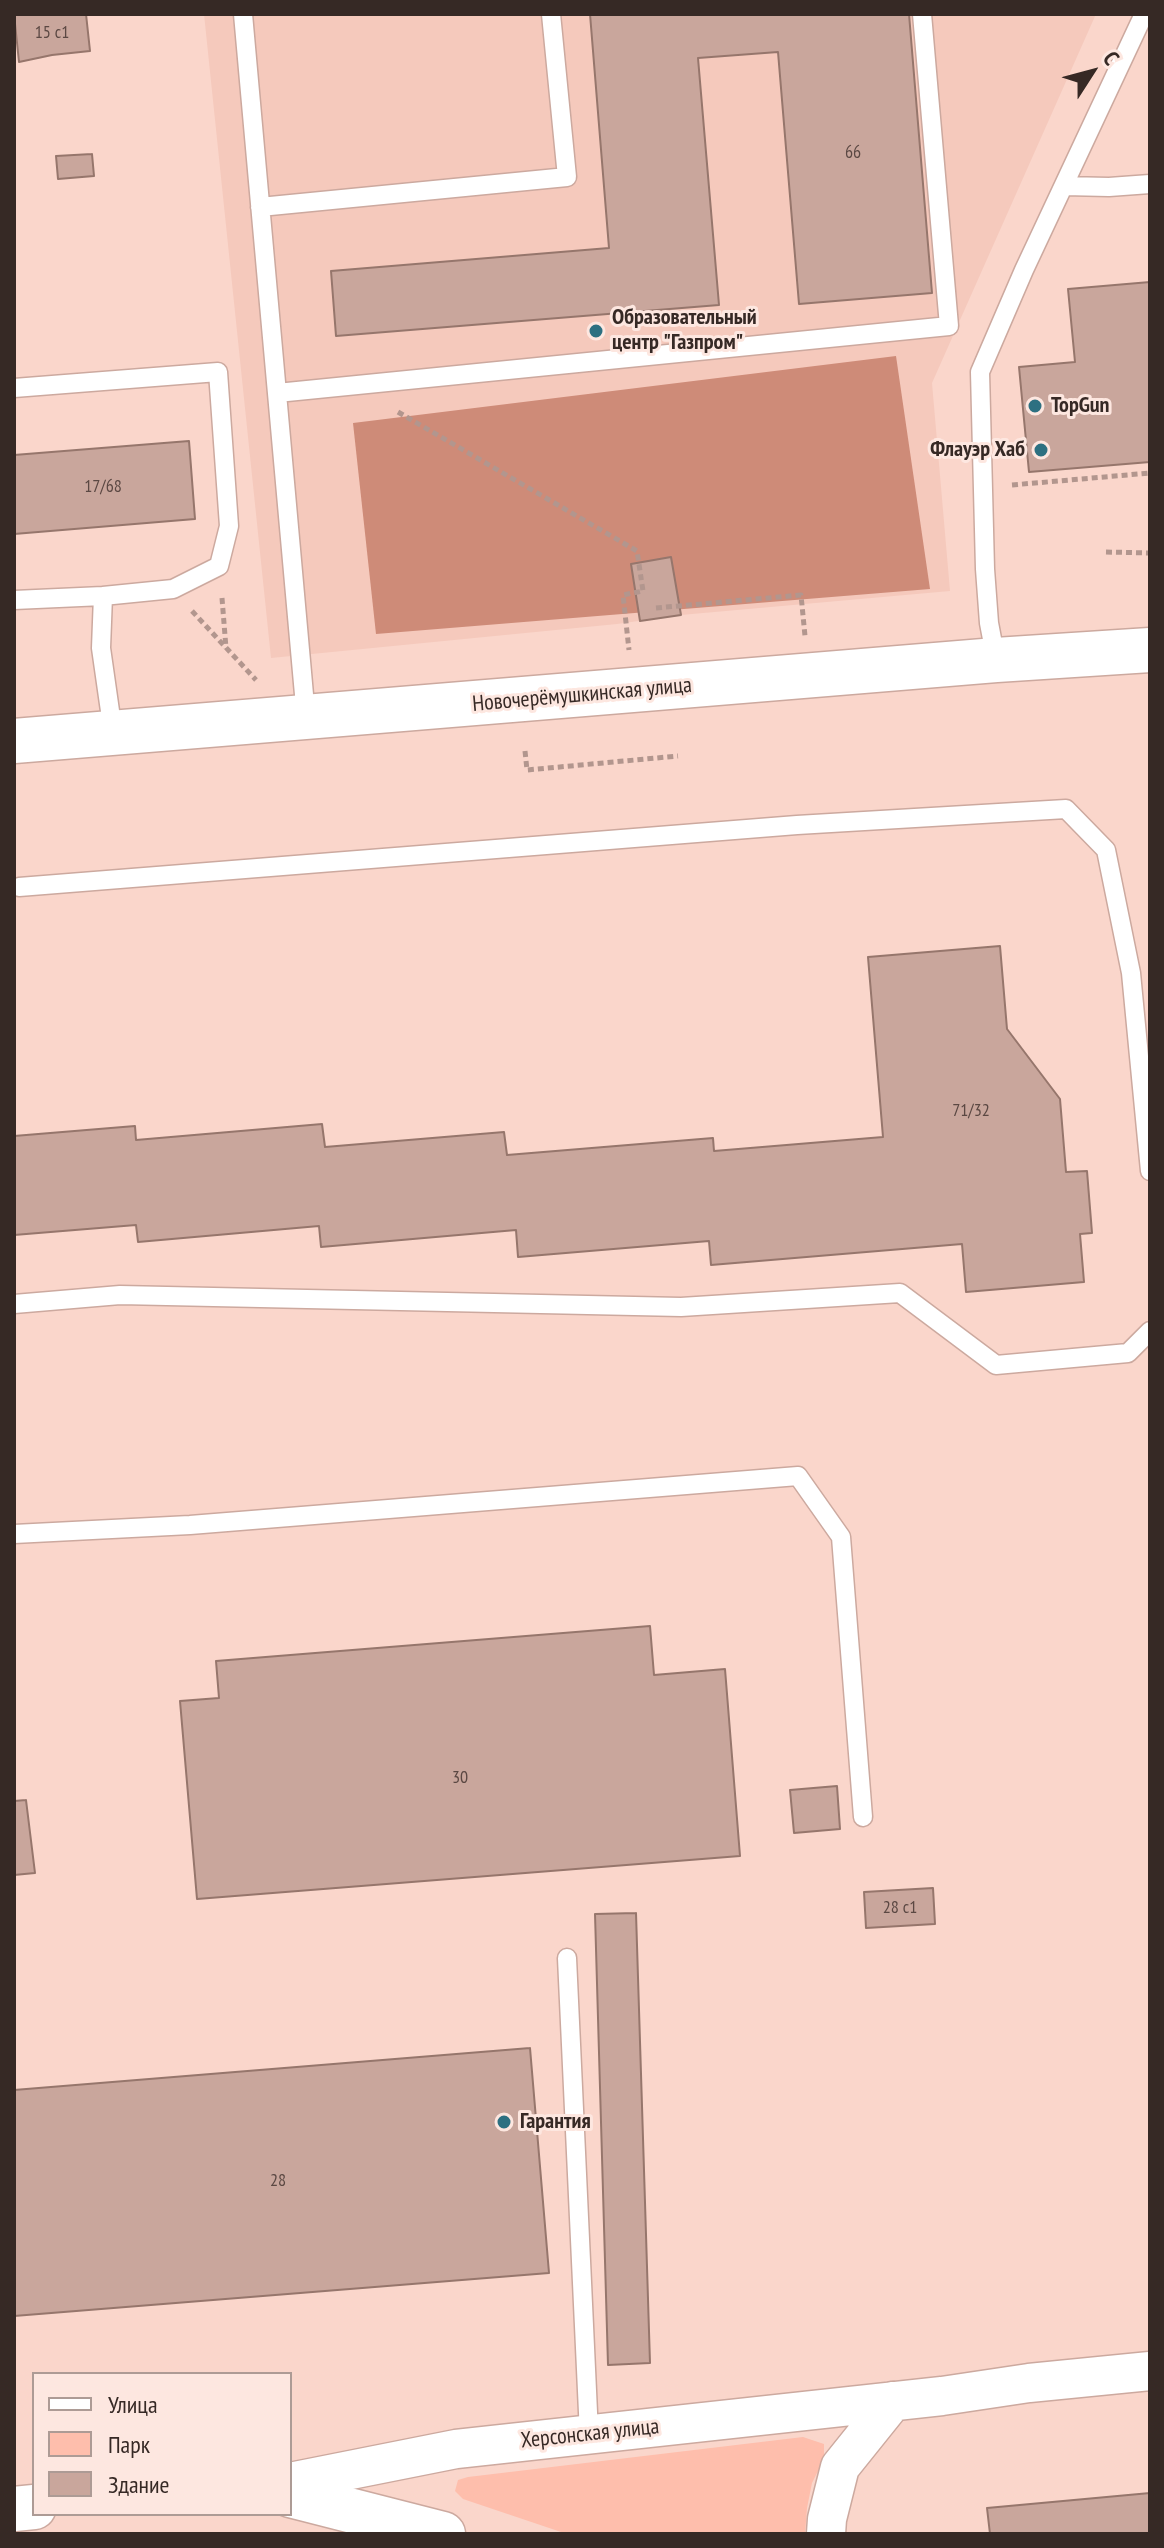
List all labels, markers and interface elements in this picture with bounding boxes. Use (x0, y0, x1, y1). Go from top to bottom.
house number: 15 с1 (35, 22, 69, 44)
north arrow (1052, 32, 1132, 112)
text: С (1097, 46, 1126, 70)
house number: 66 (845, 142, 861, 164)
place label: Образовательный центр "Газпром" (612, 305, 757, 356)
marker: Образовательный центр "Газпром" (587, 322, 605, 340)
place label: TopGun (1051, 393, 1109, 419)
marker: TopGun (1026, 397, 1044, 415)
place label: Флауэр Хаб (930, 437, 1025, 463)
marker: Флауэр Хаб (1032, 441, 1050, 459)
house number: 17/68 (84, 476, 122, 498)
street label: Новочерёмушкинская улица (471, 672, 693, 718)
house number: 71/32 (952, 1100, 990, 1122)
house number: 30 (452, 1767, 468, 1789)
house number: 28 с1 (883, 1897, 917, 1919)
place label: Гарантия (520, 2109, 591, 2135)
marker: Гарантия (495, 2113, 513, 2131)
house number: 28 (270, 2170, 286, 2192)
legend (32, 2372, 292, 2516)
text: Улица (108, 2389, 158, 2420)
street label: Херсонская улица (520, 2414, 660, 2454)
text: Парк (108, 2429, 150, 2460)
text: Здание (108, 2469, 169, 2500)

